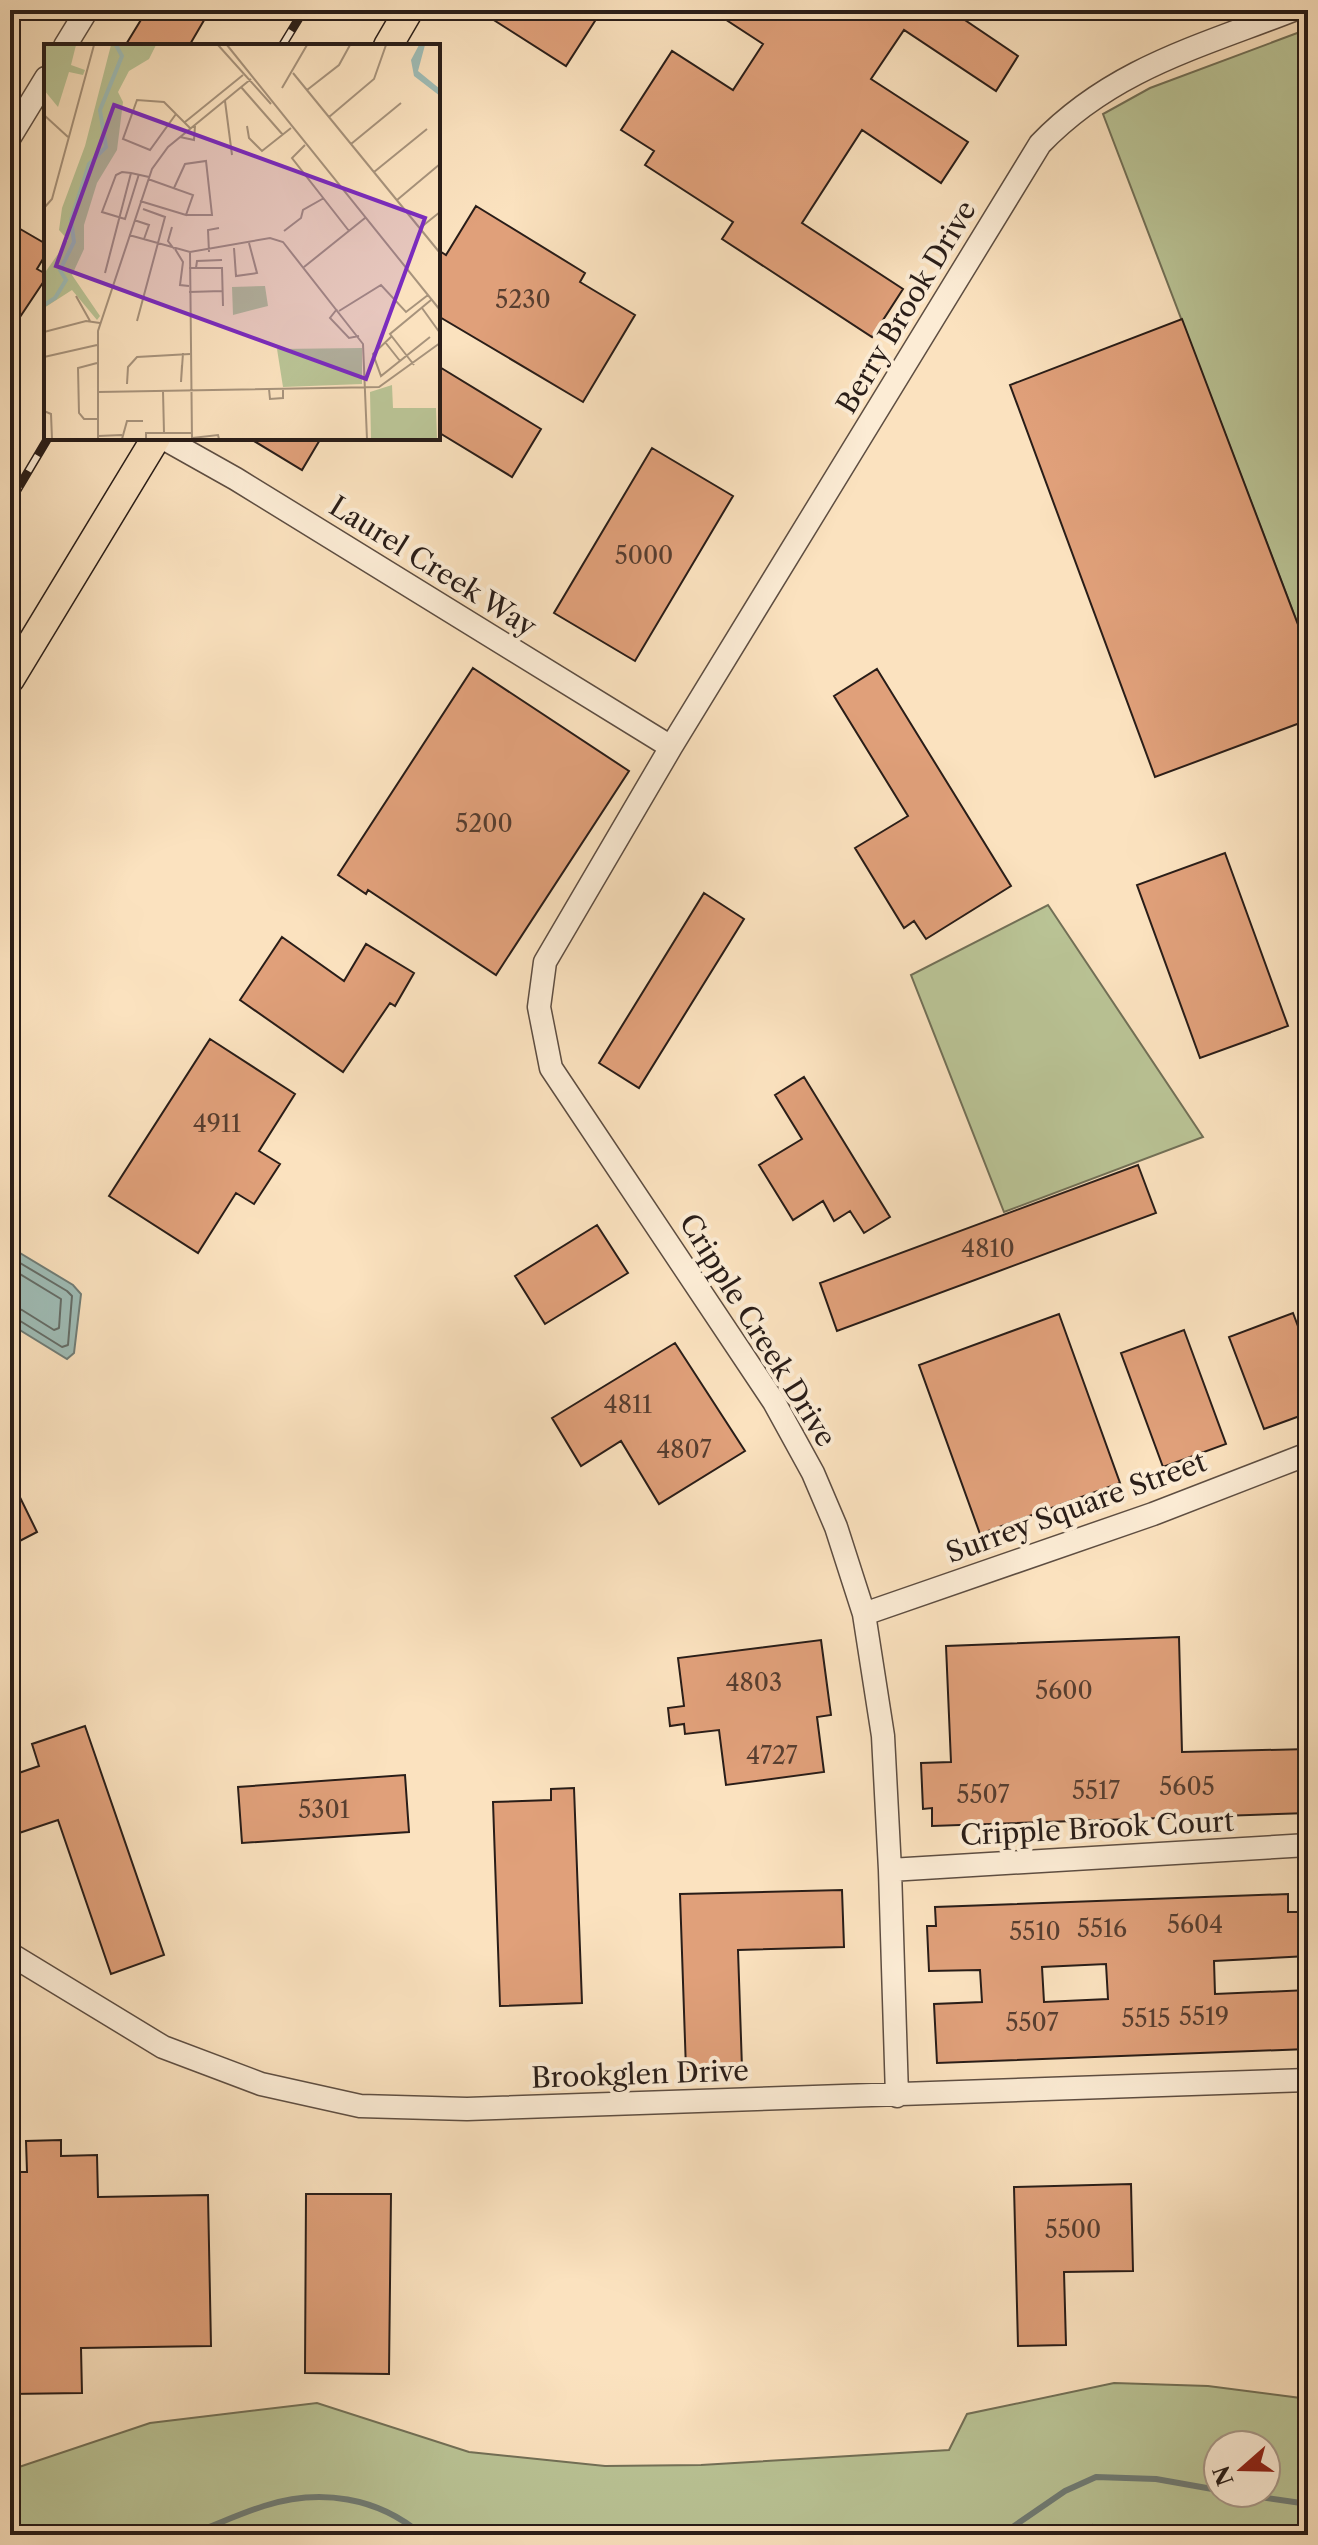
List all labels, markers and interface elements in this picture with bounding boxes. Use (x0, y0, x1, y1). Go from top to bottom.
inset map (44, 44, 440, 440)
street label: Berry Brook Drive (829, 195, 983, 419)
house number: 5230 (495, 285, 551, 314)
street label: Laurel Creek Way (323, 489, 543, 644)
house number: 5000 (615, 541, 673, 570)
house number: 5200 (455, 809, 513, 838)
house number: 4911 (193, 1109, 241, 1138)
street label: Cripple Creek Drive (673, 1207, 843, 1453)
house number: 4810 (961, 1234, 1015, 1263)
house number: 4811 (604, 1390, 652, 1419)
house number: 4807 (656, 1435, 712, 1464)
street label: Surrey Square Street (941, 1444, 1211, 1570)
house number: 4803 (726, 1668, 782, 1697)
house number: 5600 (1035, 1676, 1093, 1705)
house number: 4727 (746, 1741, 798, 1770)
house number: 5605 (1159, 1772, 1215, 1801)
house number: 5517 (1072, 1776, 1120, 1805)
house number: 5507 (956, 1780, 1010, 1809)
house number: 5301 (298, 1795, 350, 1824)
street label: Cripple Brook Court (959, 1804, 1235, 1852)
house number: 5604 (1167, 1910, 1223, 1939)
house number: 5516 (1077, 1914, 1127, 1943)
house number: 5510 (1009, 1917, 1061, 1946)
house number: 5519 (1179, 2002, 1229, 2031)
house number: 5515 (1121, 2004, 1171, 2033)
house number: 5507 (1005, 2008, 1059, 2037)
street label: Brookglen Drive (531, 2053, 749, 2095)
house number: 5500 (1045, 2215, 1101, 2244)
north arrow (1202, 2429, 1282, 2509)
text: N (1208, 2462, 1240, 2489)

